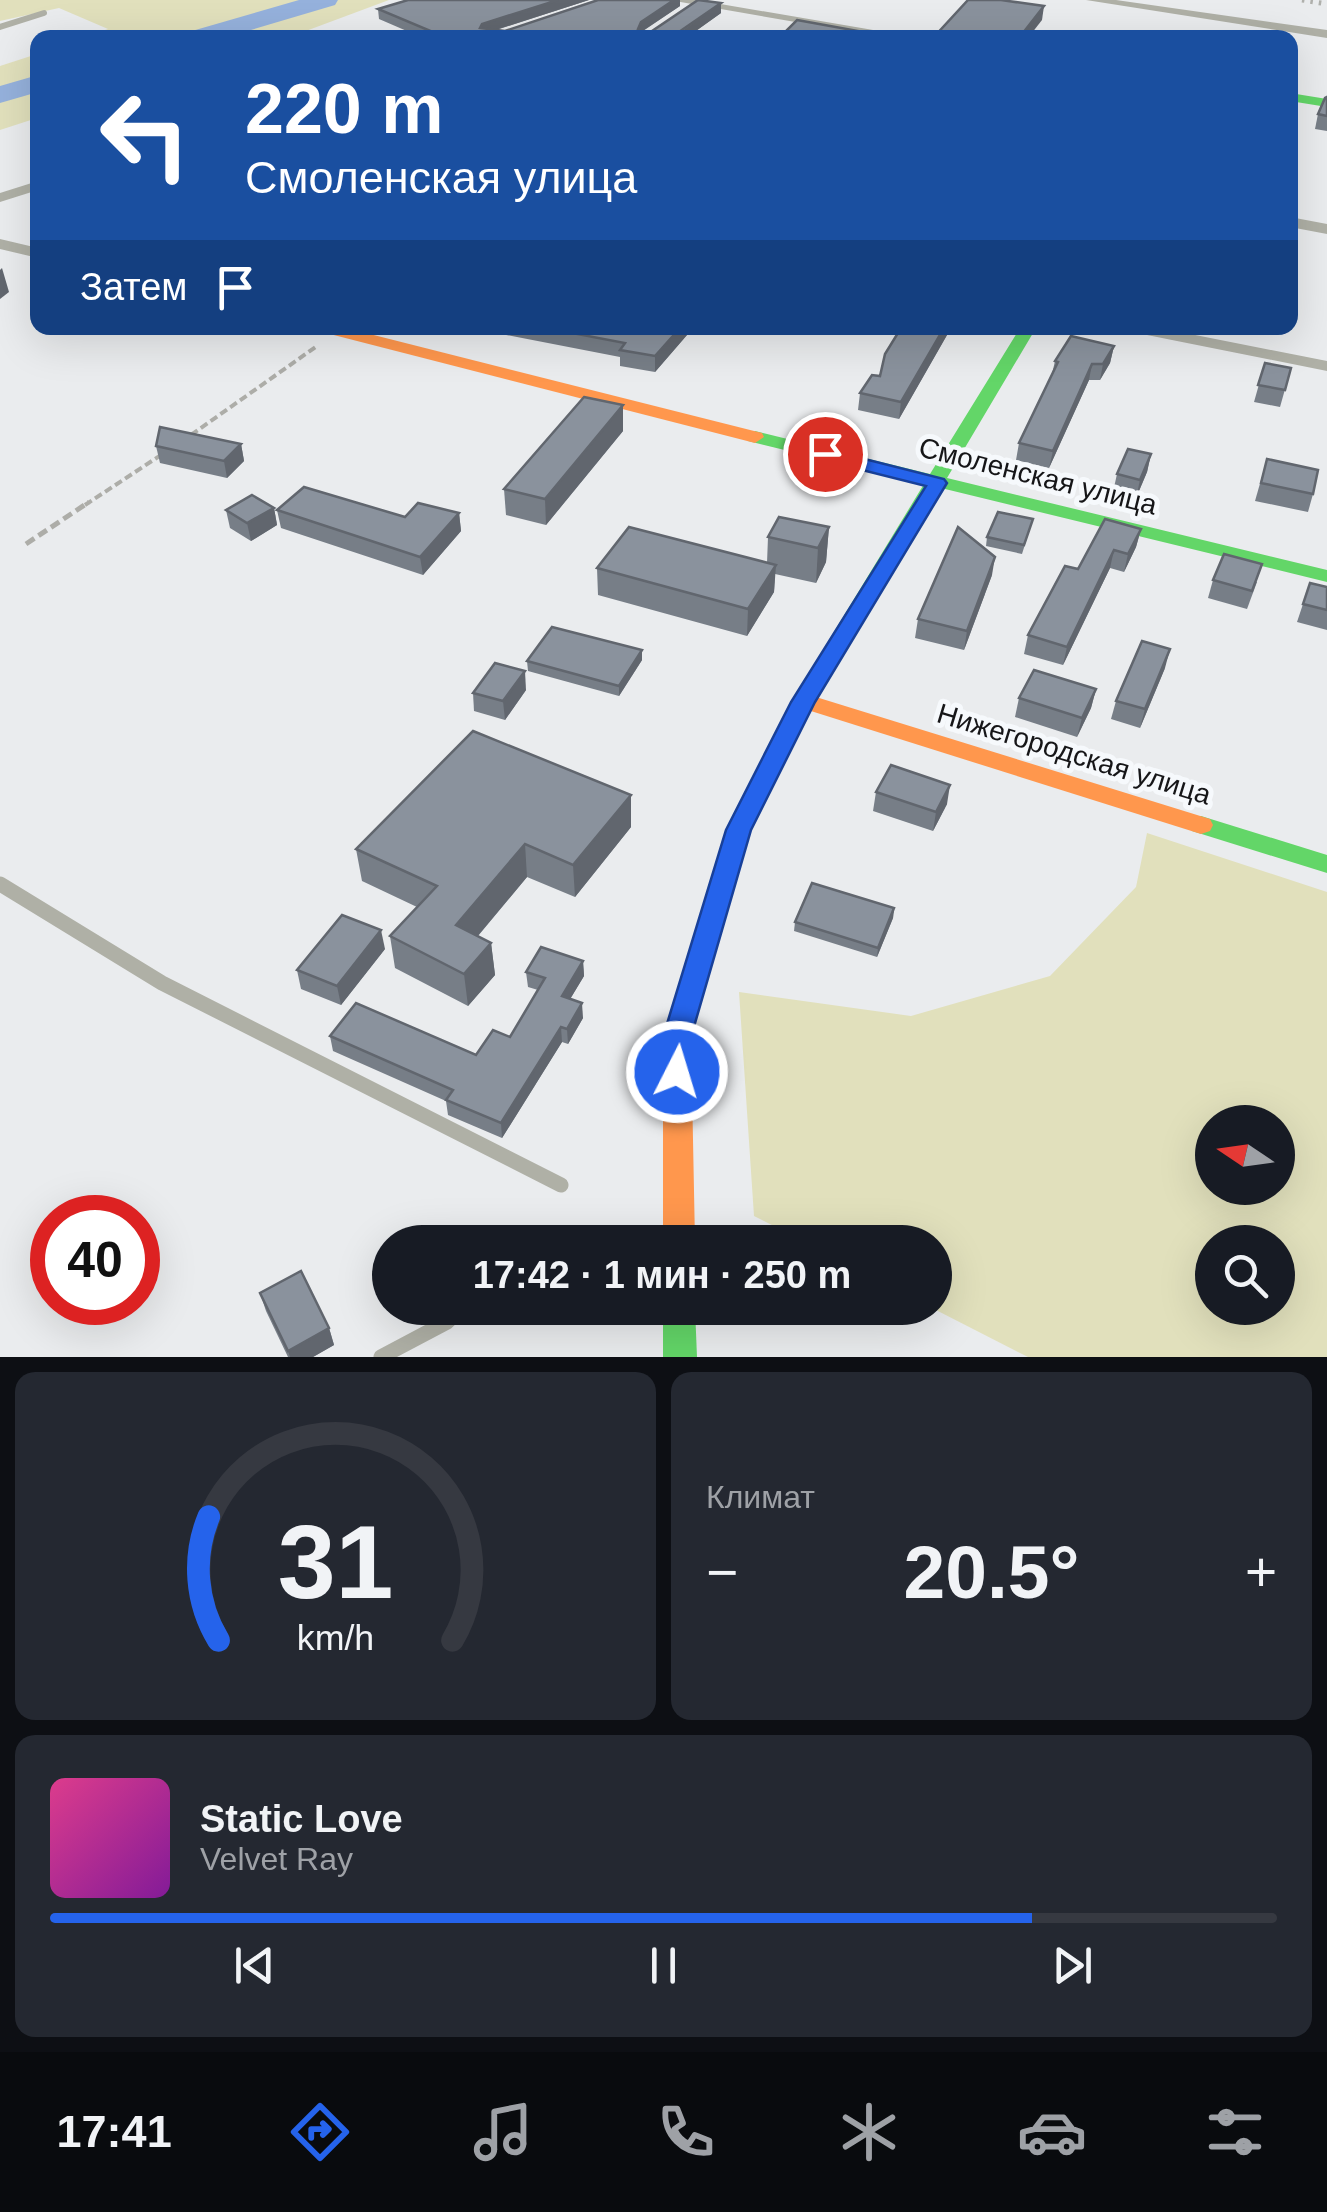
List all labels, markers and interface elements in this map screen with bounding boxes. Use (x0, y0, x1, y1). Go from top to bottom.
icon: left (80, 70, 210, 200)
text: 220 m (245, 70, 443, 148)
text: Смоленская улица (245, 152, 637, 203)
icon: arrive (208, 260, 263, 315)
text: Затем (80, 266, 188, 308)
pin (783, 412, 868, 497)
icon: arrive (798, 427, 853, 482)
street label: Смоленская улица (916, 431, 1161, 521)
street label: Нижегородская улица (933, 698, 1215, 811)
position arrow (625, 1020, 729, 1124)
north arrow (1195, 1105, 1295, 1205)
map controls (1195, 1105, 1295, 1325)
speed limit sign: 40 (30, 1195, 160, 1325)
button: search (1195, 1225, 1295, 1325)
text: 17:42 · 1 мин · 250 m (473, 1254, 851, 1296)
text: Климат (706, 1479, 815, 1515)
text: 31 (278, 1504, 393, 1620)
text: 20.5° (904, 1530, 1079, 1614)
text: − (706, 1541, 738, 1603)
text: + (1245, 1541, 1277, 1603)
text: km/h (297, 1618, 374, 1658)
text: Static Love (200, 1798, 403, 1840)
text: Velvet Ray (200, 1841, 353, 1877)
icon: previous (227, 1938, 282, 1993)
icon: pause (636, 1938, 691, 1993)
icon: next (1045, 1938, 1100, 1993)
icon: directions (285, 2097, 355, 2167)
icon: music (468, 2097, 538, 2167)
icon: phone (651, 2097, 721, 2167)
icon: climate (834, 2097, 904, 2167)
icon: car (1017, 2097, 1087, 2167)
icon: filters (1200, 2097, 1270, 2167)
text: 17:41 (57, 2106, 172, 2157)

